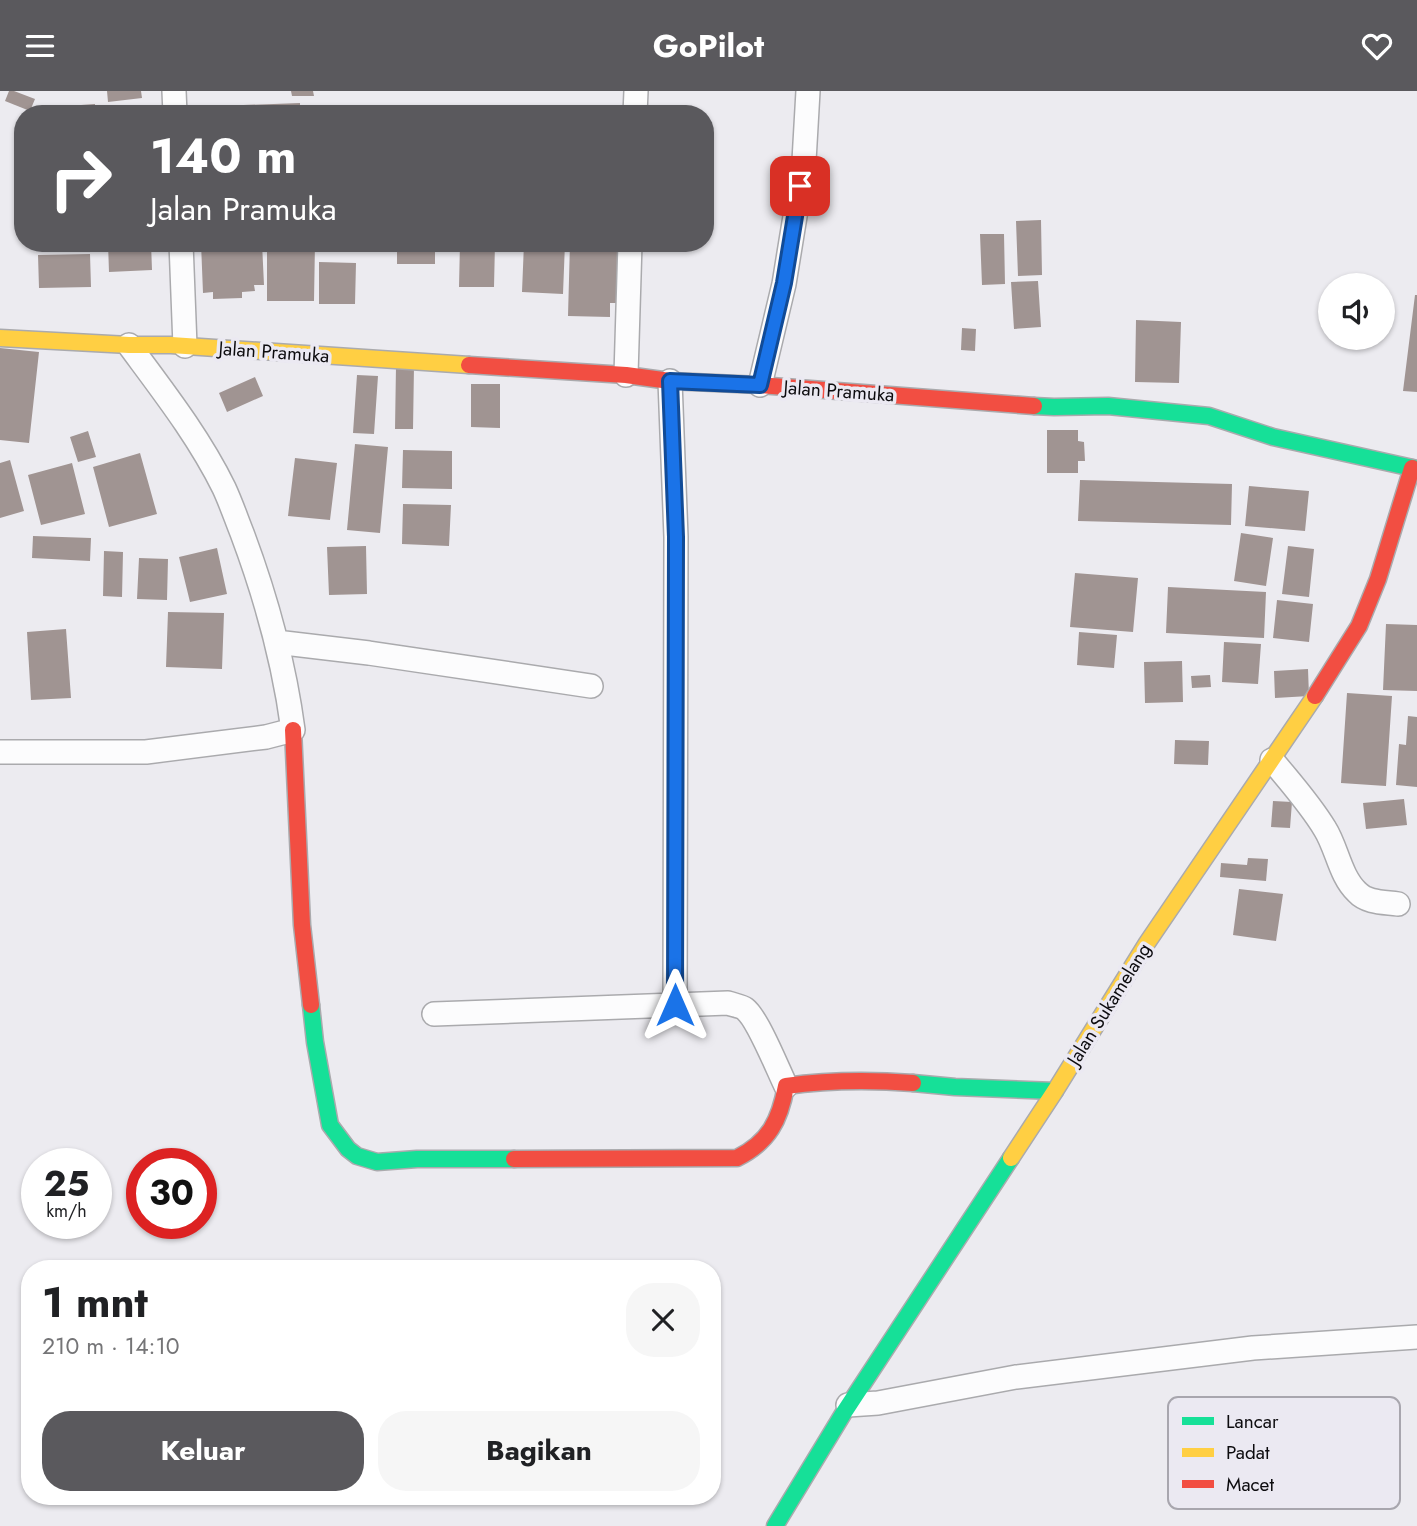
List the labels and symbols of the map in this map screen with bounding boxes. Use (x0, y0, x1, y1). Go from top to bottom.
pin (770, 156, 830, 216)
street label: Jalan Pramuka (215, 334, 330, 369)
street label: Jalan Pramuka (780, 373, 895, 408)
street label: Jalan Sukamelang (1059, 938, 1157, 1073)
position arrow (638, 968, 712, 1042)
speed limit sign: 30 (126, 1148, 217, 1239)
legend (1168, 1397, 1400, 1509)
text: Lancar (1226, 1408, 1279, 1435)
text: Padat (1226, 1439, 1270, 1466)
text: Macet (1226, 1471, 1274, 1498)

